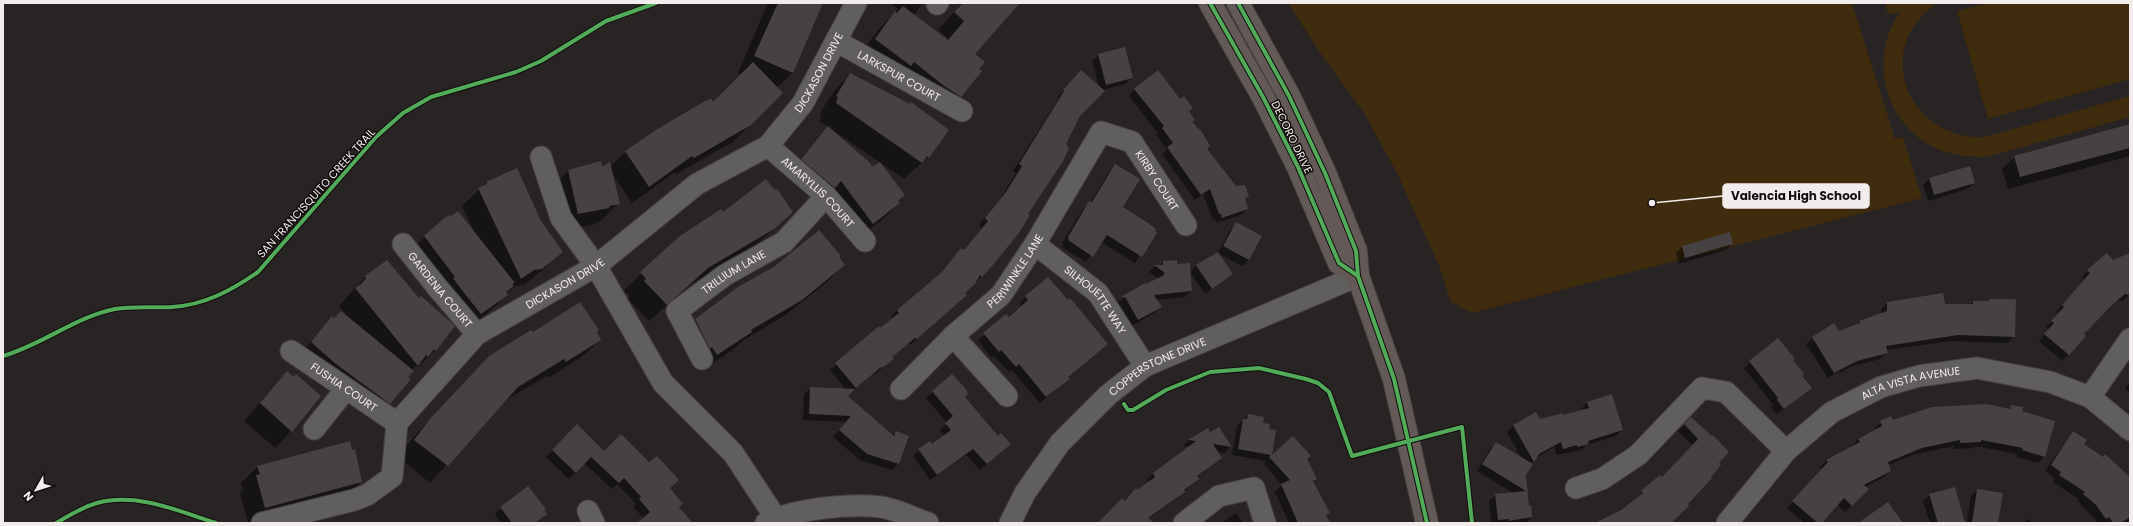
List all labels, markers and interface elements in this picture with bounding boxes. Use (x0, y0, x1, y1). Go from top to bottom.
street label: DICKASON DRIVE (790, 29, 847, 116)
street label: LARKSPUR COURT (855, 46, 943, 105)
street label: DECORO DRIVE (1267, 98, 1317, 176)
street label: SAN FRANCISQUITO CREEK TRAIL (253, 125, 379, 261)
street label: KIRBY COURT (1131, 147, 1183, 214)
street label: AMARYLLIS COURT (778, 153, 858, 231)
callout: Valencia High School (1723, 184, 1869, 208)
text: Valencia High School (1731, 187, 1861, 204)
street label: PERIWINKLE LANE (983, 231, 1047, 312)
street label: TRILLIUM LANE (698, 246, 769, 298)
street label: GARDENIA COURT (404, 248, 476, 331)
street label: DICKASON DRIVE (523, 254, 608, 313)
street label: SILHOUETTE WAY (1061, 261, 1131, 338)
street label: COPPERSTONE DRIVE (1105, 333, 1208, 400)
street label: FUSHIA COURT (307, 359, 380, 415)
street label: ALTA VISTA AVENUE (1858, 362, 1961, 404)
north arrow (16, 470, 56, 510)
text: N (19, 488, 37, 505)

